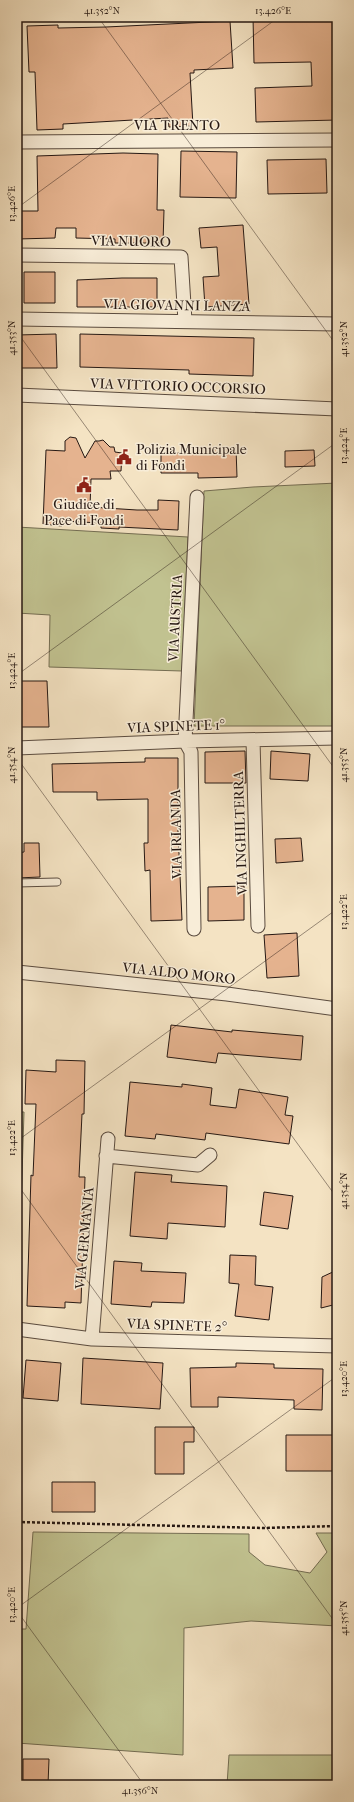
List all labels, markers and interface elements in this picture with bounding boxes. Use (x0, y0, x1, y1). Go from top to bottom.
text: 41.352°N (84, 5, 121, 17)
text: 13.426°E (255, 5, 291, 17)
street label: VIA TRENTO (133, 117, 220, 134)
text: 13.426°E (6, 186, 18, 222)
street label: VIA NUORO (90, 232, 171, 251)
street label: VIA GIOVANNI LANZA (103, 296, 251, 315)
text: 41.353°N (6, 320, 18, 356)
text: 41.352°N (338, 320, 350, 357)
street label: VIA VITTORIO OCCORSIO (89, 375, 266, 398)
text: 13.424°E (338, 428, 350, 464)
place label: Polizia Municipale di Fondi (136, 441, 247, 474)
public building icon: Polizia Municipale di Fondi (115, 448, 133, 466)
public building icon: Giudice di Pace di Fondi (75, 476, 93, 494)
place label: Giudice di Pace di Fondi (44, 496, 124, 529)
street label: VIA AUSTRIA (165, 573, 186, 663)
text: 13.424°E (6, 653, 18, 689)
street label: VIA SPINETE 1° (126, 716, 225, 737)
text: 41.354°N (6, 746, 18, 783)
text: 41.353°N (338, 747, 350, 783)
street label: VIA INGHILTERRA (230, 770, 251, 896)
street label: VIA IRLANDA (167, 788, 186, 880)
text: 13.422°E (338, 894, 350, 930)
street label: VIA ALDO MORO (121, 959, 236, 988)
text: 13.422°E (6, 1120, 18, 1156)
text: 41.354°N (338, 1172, 350, 1209)
street label: VIA GERMANIA (71, 1185, 98, 1291)
street label: VIA SPINETE 2° (126, 1315, 227, 1336)
text: 13.420°E (338, 1361, 350, 1397)
text: 13.420°E (6, 1587, 18, 1623)
text: 41.355°N (338, 1600, 350, 1636)
text: 41.356°N (122, 1785, 159, 1797)

